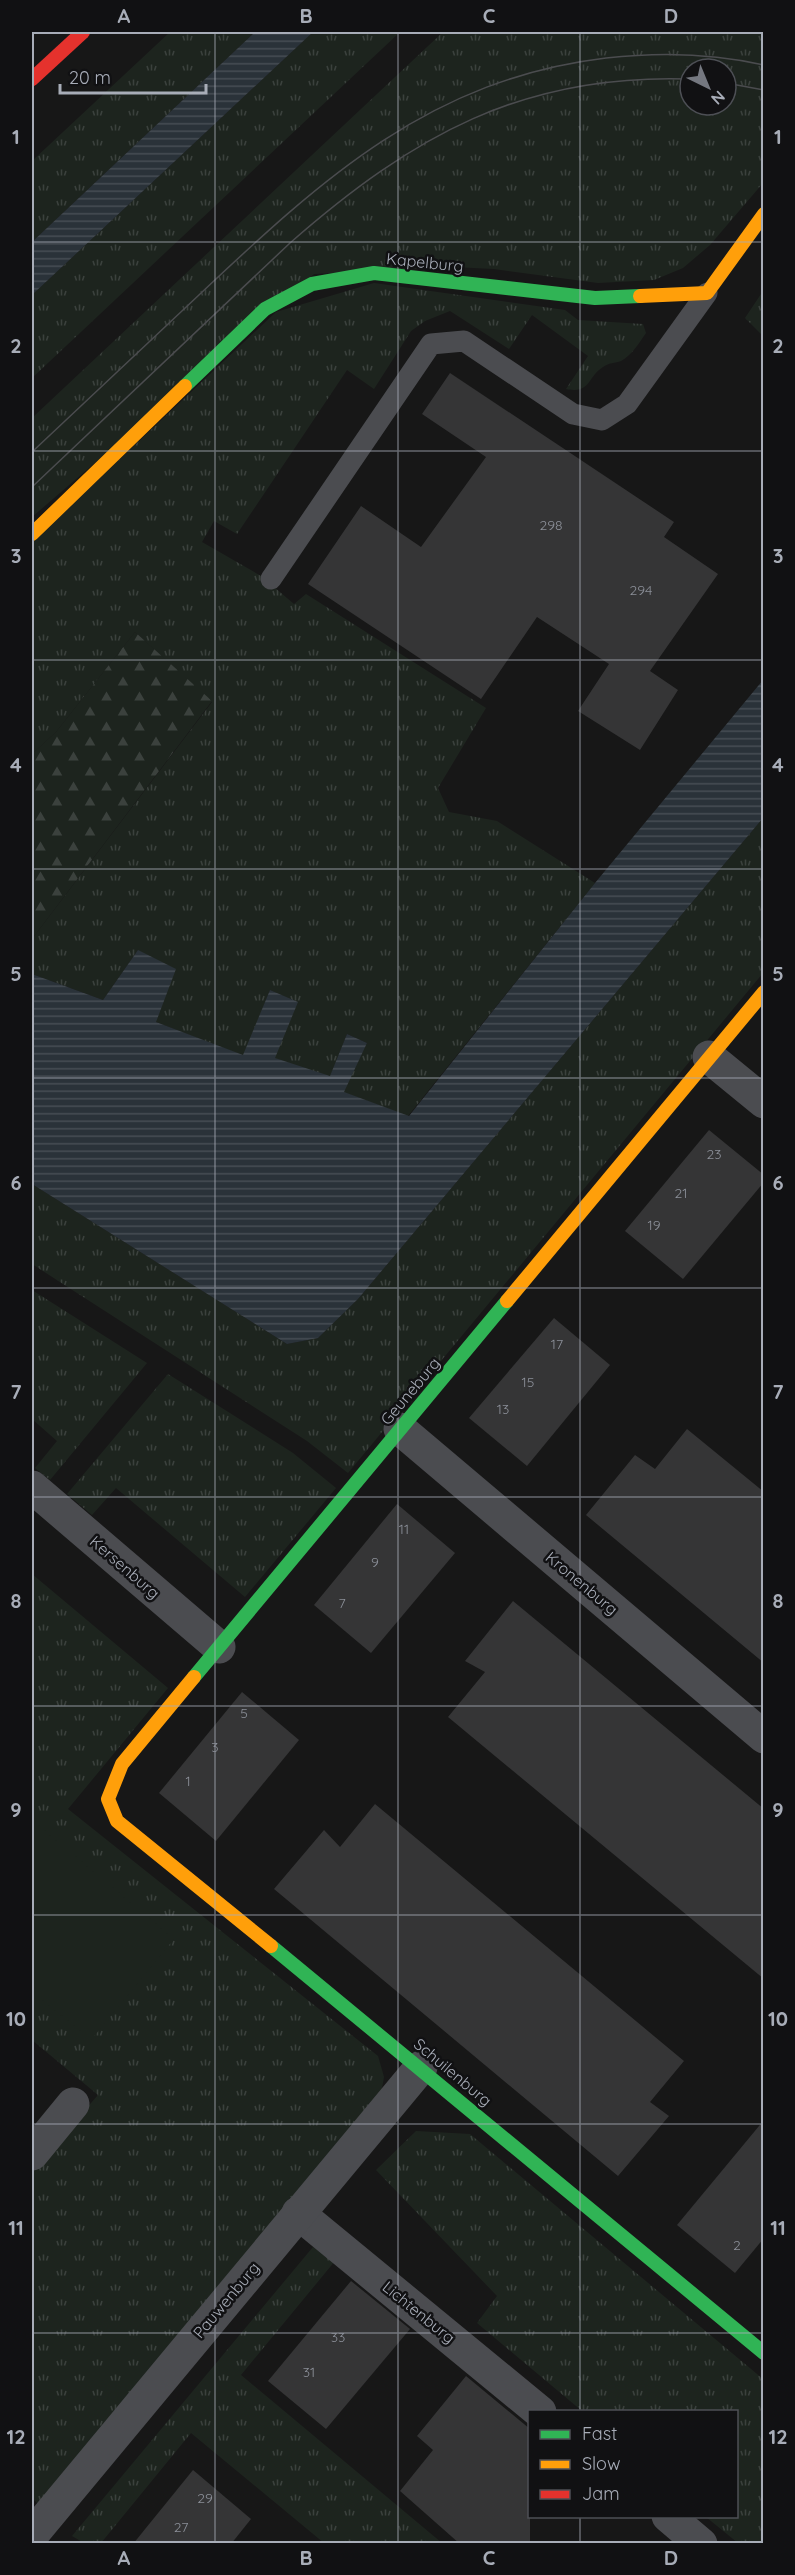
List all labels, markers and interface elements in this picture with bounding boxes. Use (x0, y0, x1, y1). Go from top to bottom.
text: A (118, 3, 131, 28)
text: B (299, 3, 313, 28)
text: C (483, 3, 496, 28)
text: D (664, 3, 678, 28)
scale bar (60, 57, 206, 95)
north arrow (678, 57, 738, 117)
text: 20 m (69, 66, 111, 89)
text: N (707, 87, 729, 109)
text: 1 (12, 124, 20, 149)
text: 1 (774, 124, 782, 149)
street label: Kapelburg (385, 248, 465, 276)
text: 2 (10, 333, 22, 358)
text: 2 (772, 333, 784, 358)
house number: 298 (539, 516, 563, 534)
text: 3 (11, 543, 21, 568)
text: 3 (773, 543, 783, 568)
house number: 294 (630, 581, 652, 599)
text: 4 (10, 752, 22, 777)
text: 4 (772, 752, 784, 777)
text: 5 (10, 961, 22, 986)
text: 5 (772, 961, 784, 986)
house number: 23 (706, 1145, 722, 1163)
text: 6 (10, 1170, 22, 1195)
text: 6 (772, 1170, 784, 1195)
house number: 21 (675, 1184, 687, 1202)
house number: 19 (648, 1216, 661, 1234)
house number: 17 (551, 1335, 563, 1353)
street label: Geuneburg (376, 1353, 444, 1429)
house number: 15 (522, 1373, 534, 1391)
text: 7 (11, 1379, 22, 1404)
text: 7 (773, 1379, 784, 1404)
house number: 13 (497, 1400, 509, 1418)
house number: 11 (399, 1520, 409, 1538)
street label: Kersenburg (86, 1531, 164, 1603)
street label: Kronenburg (542, 1547, 622, 1619)
house number: 9 (371, 1553, 379, 1571)
text: 8 (11, 1588, 22, 1613)
text: 8 (773, 1588, 784, 1613)
house number: 7 (338, 1594, 346, 1612)
house number: 5 (240, 1704, 248, 1722)
house number: 3 (211, 1738, 219, 1756)
house number: 1 (185, 1772, 191, 1790)
text: 9 (10, 1797, 22, 1822)
text: 9 (772, 1797, 784, 1822)
text: 10 (6, 2006, 26, 2031)
text: 10 (768, 2006, 788, 2031)
street label: Schuilenburg (410, 2034, 496, 2110)
text: 11 (8, 2215, 24, 2240)
text: 11 (770, 2215, 786, 2240)
house number: 2 (733, 2236, 741, 2254)
street label: Pauwenburg (188, 2258, 264, 2342)
street label: Lichtenburg (379, 2277, 459, 2347)
house number: 33 (331, 2328, 345, 2346)
house number: 31 (303, 2363, 315, 2381)
legend (528, 2410, 738, 2518)
text: Fast (582, 2422, 617, 2445)
text: 12 (6, 2424, 26, 2449)
text: 12 (768, 2424, 788, 2449)
text: Slow (582, 2452, 620, 2475)
text: Jam (582, 2482, 620, 2505)
house number: 29 (197, 2489, 213, 2507)
house number: 27 (174, 2518, 188, 2536)
text: A (118, 2545, 131, 2570)
text: B (299, 2545, 313, 2570)
text: C (483, 2545, 496, 2570)
text: D (664, 2545, 678, 2570)

